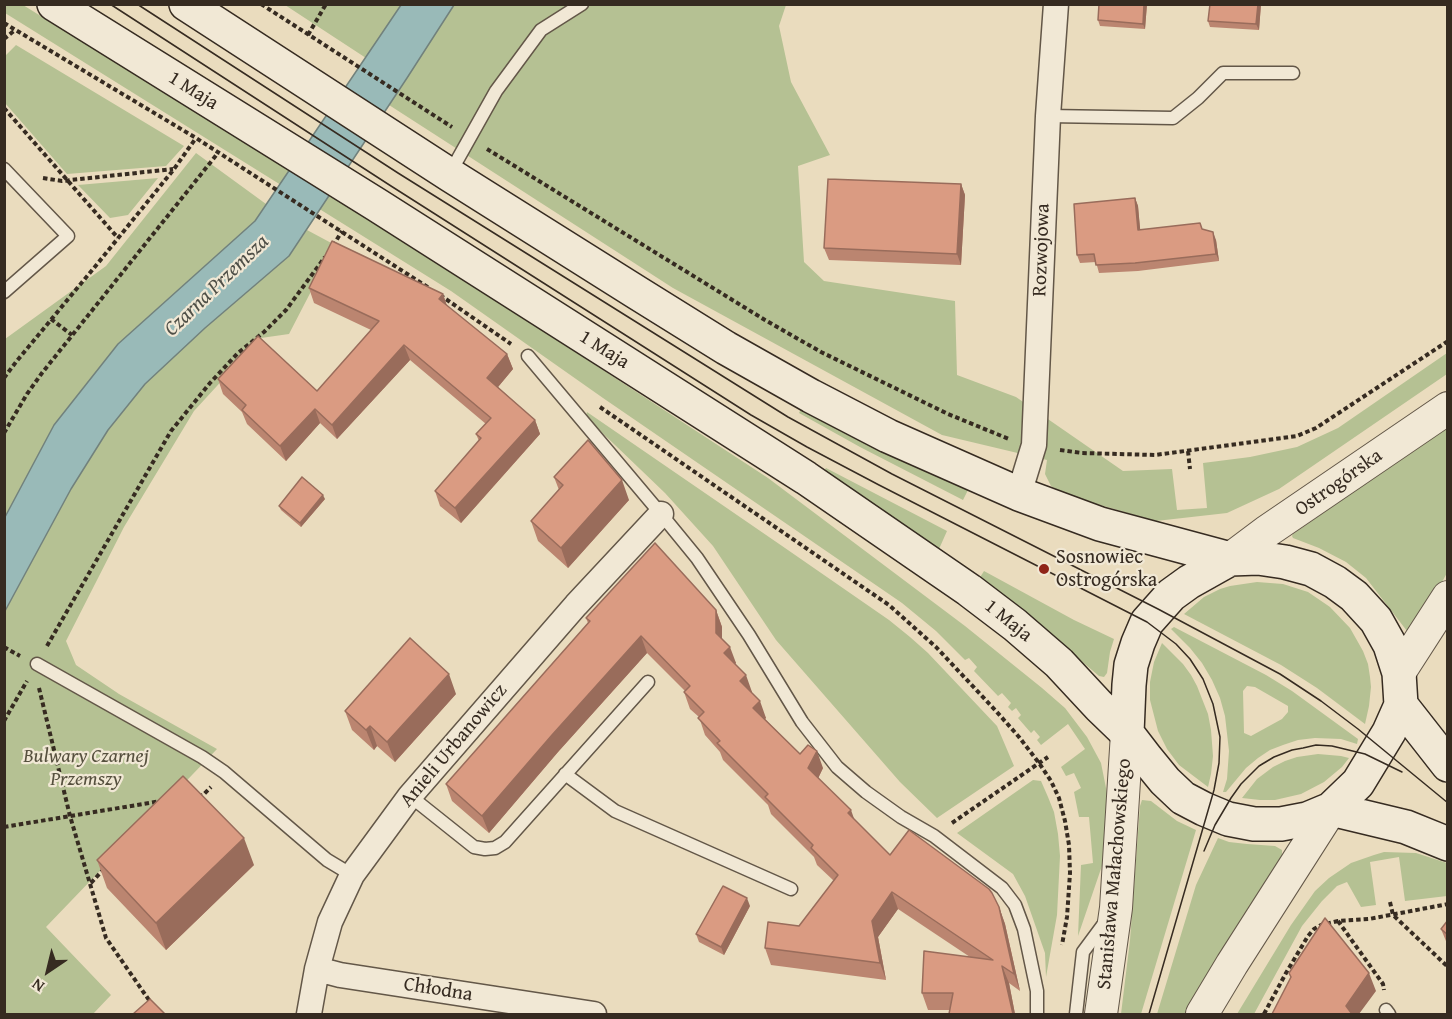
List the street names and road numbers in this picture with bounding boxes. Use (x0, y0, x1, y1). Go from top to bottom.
street label: 1 Maja (163, 66, 223, 116)
street label: Rozwojowa (1028, 203, 1056, 297)
street label: 1 Maja (574, 325, 634, 375)
street label: Ostrogórska (1291, 444, 1387, 522)
street label: 1 Maja (979, 594, 1037, 648)
street label: Anieli Urbanowicz (395, 679, 513, 813)
street label: Stanisława Małachowskiego (1093, 757, 1137, 991)
street label: Chłodna (402, 973, 474, 1007)

